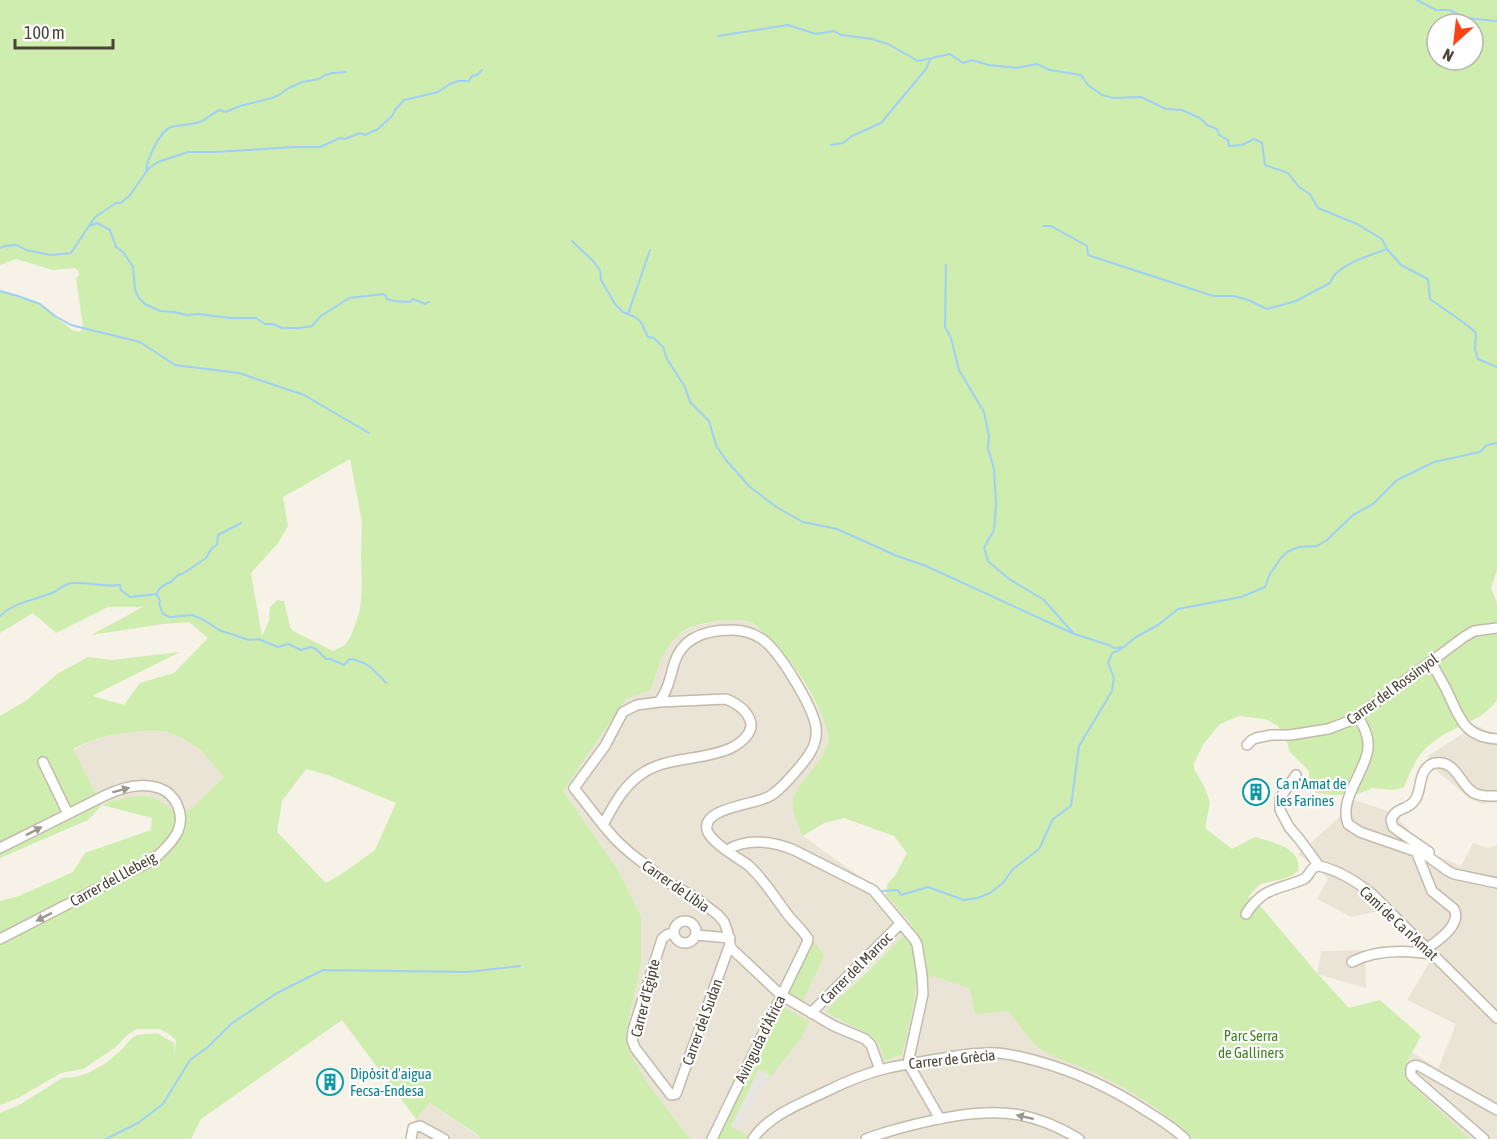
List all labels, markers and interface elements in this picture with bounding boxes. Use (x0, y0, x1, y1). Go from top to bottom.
scale bar (15, 12, 112, 50)
north arrow (1425, 12, 1485, 72)
text: 100 m (24, 22, 65, 43)
text: N (1440, 45, 1456, 66)
street label: Carrer del Rossinyol (1343, 650, 1441, 728)
place label: Ca n'Amat de les Farines (1276, 775, 1347, 809)
building icon: Ca n'Amat de les Farines (1241, 777, 1271, 807)
one-way arrow (112, 785, 130, 794)
one-way arrow (26, 826, 43, 836)
street label: Carrer del Llebeig (67, 848, 160, 910)
street label: Carrer de Líbia (639, 856, 713, 916)
street label: Camí de Ca n'Amat (1356, 882, 1442, 964)
one-way arrow (35, 912, 52, 921)
street label: Carrer del Marroc (817, 928, 896, 1007)
street label: Carrer d'Egipte (627, 957, 663, 1039)
street label: Carrer del Sudan (678, 976, 726, 1068)
street label: Avinguda d'Àfrica (731, 992, 789, 1086)
park label: Parc Serra de Galliners (1218, 1027, 1284, 1061)
street label: Carrer de Grècia (908, 1046, 996, 1072)
place label: Dipòsit d'aigua Fecsa-Endesa (350, 1065, 432, 1099)
building icon: Dipòsit d'aigua Fecsa-Endesa (315, 1067, 345, 1097)
one-way arrow (1016, 1112, 1034, 1122)

